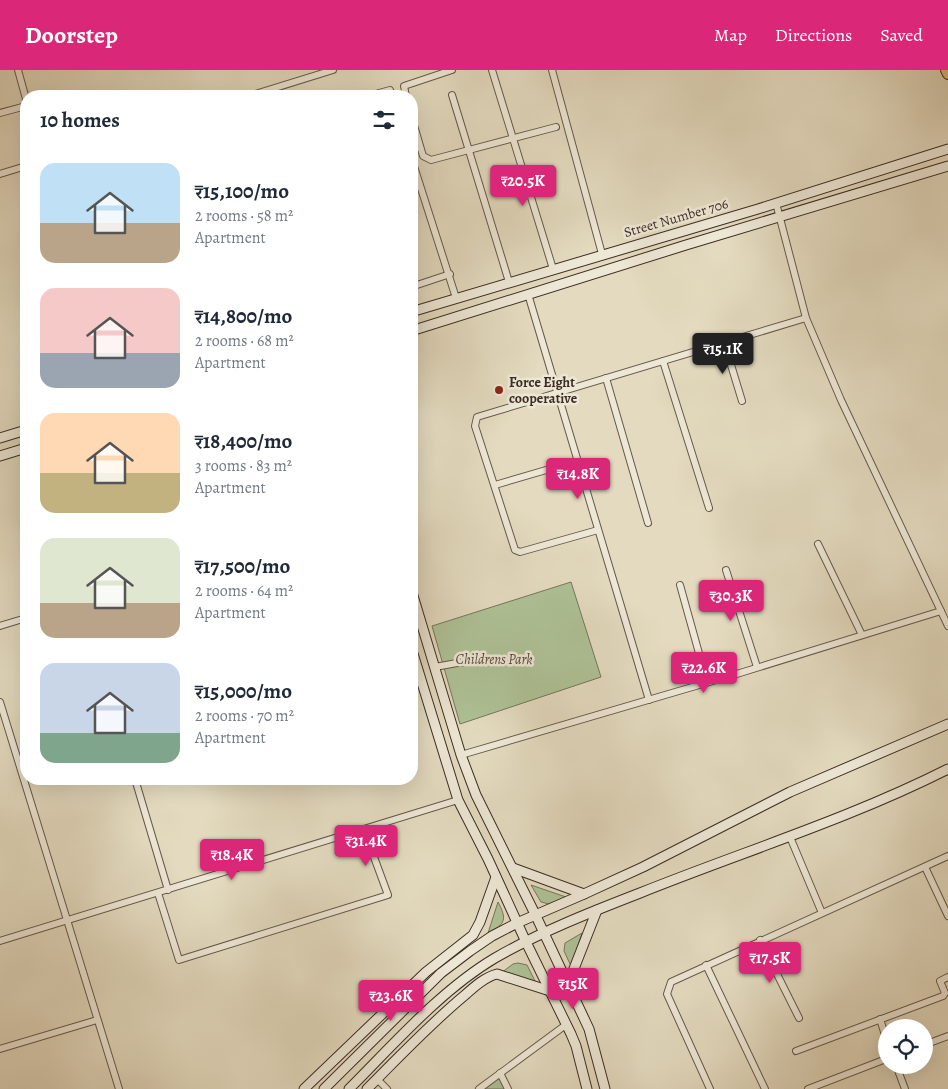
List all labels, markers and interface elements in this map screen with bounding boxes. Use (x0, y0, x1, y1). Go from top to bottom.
text: Doorstep (25, 19, 118, 51)
text: Map (714, 23, 747, 47)
text: Directions (775, 23, 852, 47)
text: Saved (880, 23, 923, 47)
text: 10 homes (40, 106, 120, 134)
icon: filters (370, 106, 398, 134)
pin: ₹20.5K (482, 164, 564, 207)
text: ₹20.5K (501, 170, 545, 192)
text: ₹15,100/mo (195, 177, 289, 205)
icon: home (80, 183, 140, 243)
street label: Street Number 706 (622, 194, 730, 242)
text: 2 rooms · 58 m² (195, 205, 293, 227)
text: Apartment (195, 227, 266, 249)
text: ₹14,800/mo (195, 302, 292, 330)
icon: home (80, 308, 140, 368)
text: 2 rooms · 68 m² (195, 330, 294, 352)
pin: ₹15.1K (682, 332, 764, 375)
text: ₹15.1K (703, 338, 743, 360)
text: Apartment (195, 352, 266, 374)
place label: Force Eight cooperative (509, 373, 578, 408)
marker: Force Eight cooperative (493, 384, 505, 396)
text: ₹18,400/mo (195, 427, 292, 455)
icon: home (80, 433, 140, 493)
text: 3 rooms · 83 m² (195, 455, 292, 477)
pin: ₹14.8K (537, 458, 619, 500)
text: ₹14.8K (557, 463, 599, 485)
text: Apartment (195, 477, 266, 499)
text: ₹17,500/mo (195, 552, 290, 580)
icon: home (80, 558, 140, 618)
text: 2 rooms · 64 m² (195, 580, 293, 602)
pin: ₹30.3K (690, 580, 772, 622)
text: ₹30.3K (710, 585, 752, 607)
text: Apartment (195, 602, 266, 624)
park label: Childrens Park (455, 650, 533, 669)
pin: ₹22.6K (663, 652, 745, 694)
text: ₹22.6K (682, 657, 726, 679)
text: ₹15,000/mo (195, 677, 292, 705)
icon: home (80, 683, 140, 743)
text: 2 rooms · 70 m² (195, 705, 294, 727)
text: Apartment (195, 727, 266, 749)
pin: ₹31.4K (325, 824, 407, 867)
text: ₹31.4K (345, 830, 387, 852)
pin: ₹18.4K (191, 838, 273, 881)
text: ₹18.4K (211, 844, 253, 866)
pin: ₹17.5K (729, 942, 811, 984)
text: ₹17.5K (750, 947, 790, 969)
pin: ₹15K (543, 968, 603, 1010)
text: ₹15K (558, 973, 588, 995)
pin: ₹23.6K (350, 980, 432, 1022)
text: ₹23.6K (370, 985, 412, 1007)
map controls (878, 1019, 933, 1074)
button: locate (878, 1019, 933, 1074)

